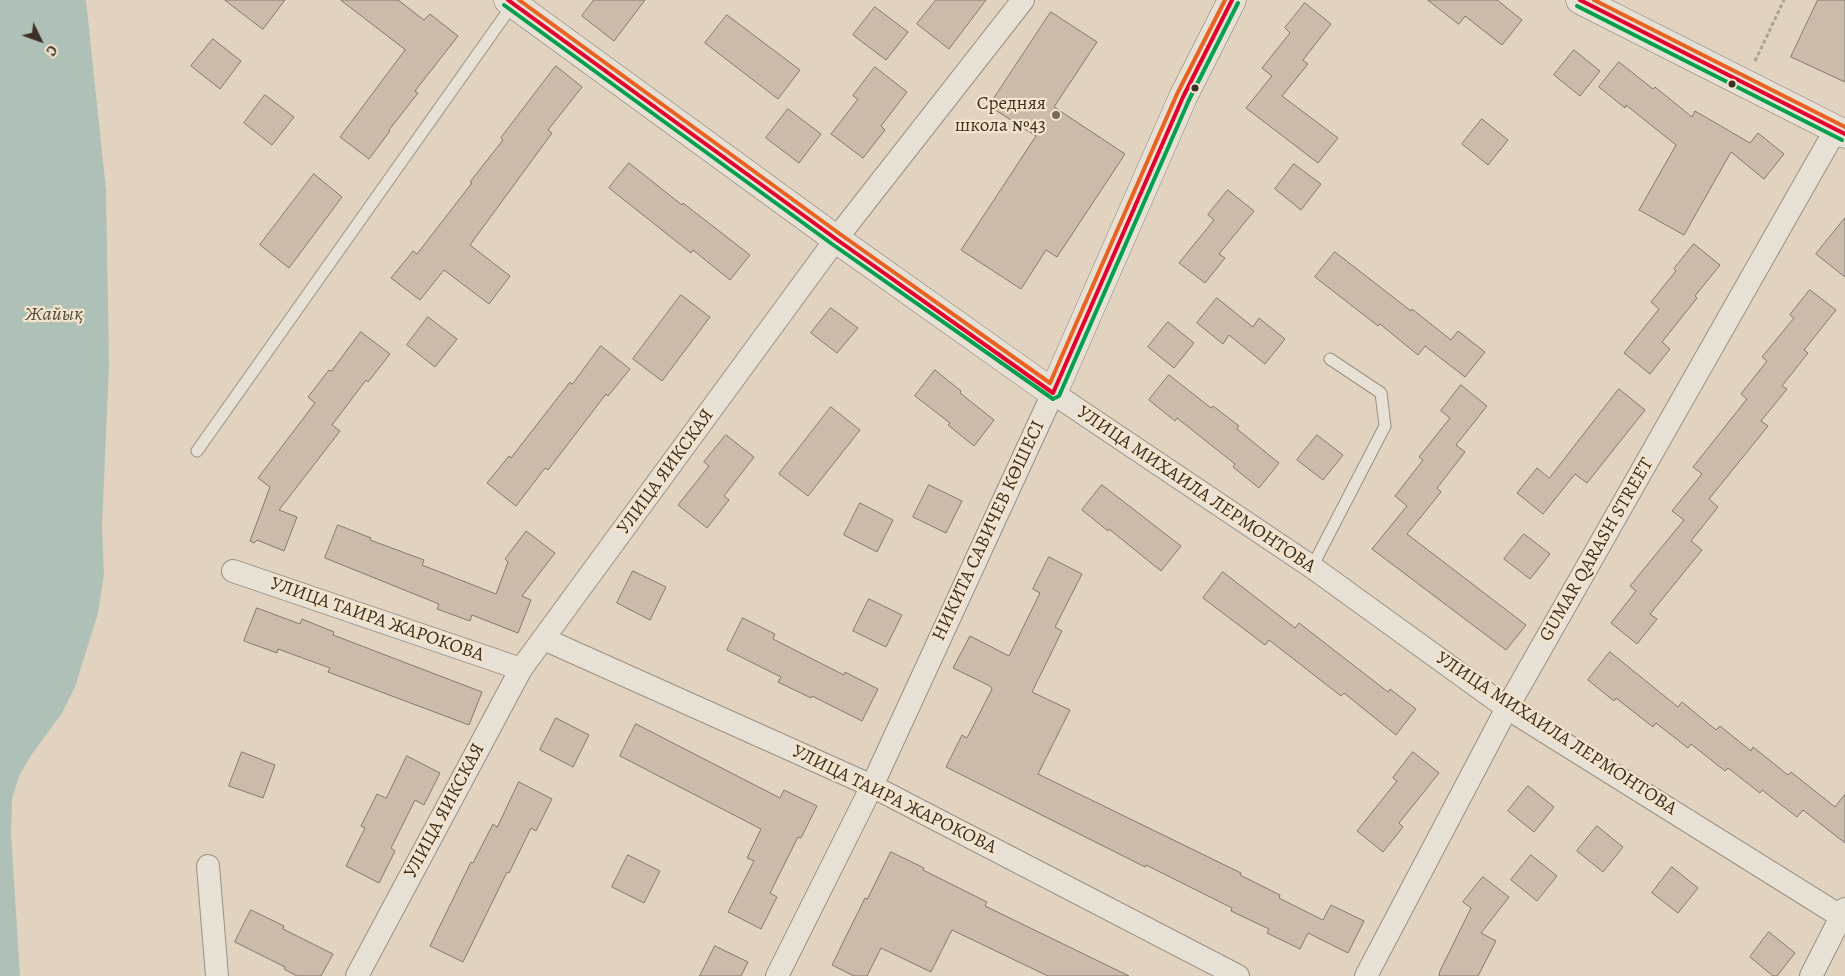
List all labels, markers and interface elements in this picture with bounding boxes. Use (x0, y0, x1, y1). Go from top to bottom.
north arrow (15, 15, 65, 65)
text: С (42, 41, 61, 60)
unlabelled marker (1727, 79, 1737, 89)
unlabelled marker (1190, 83, 1200, 93)
place label: Средняя школа №43 (955, 93, 1046, 137)
marker: Средняя школа №43 (1050, 109, 1062, 121)
water label: Жайық (25, 303, 83, 327)
street label: УЛИЦА МИХАИЛА ЛЕРМОНТОВА (1072, 401, 1320, 579)
street label: УЛИЦА ЯИКСКАЯ (613, 405, 719, 539)
street label: НИКИТА САВИЧЕВ КӨШЕСІ (928, 417, 1050, 645)
street label: GUMAR QARASH STREET (1535, 454, 1659, 646)
street label: УЛИЦА ТАИРА ЖАРОКОВА (267, 573, 487, 667)
street label: УЛИЦА МИХАИЛА ЛЕРМОНТОВА (1431, 647, 1681, 821)
street label: УЛИЦА ЯИКСКАЯ (400, 740, 490, 882)
street label: УЛИЦА ТАИРА ЖАРОКОВА (788, 741, 1000, 859)

